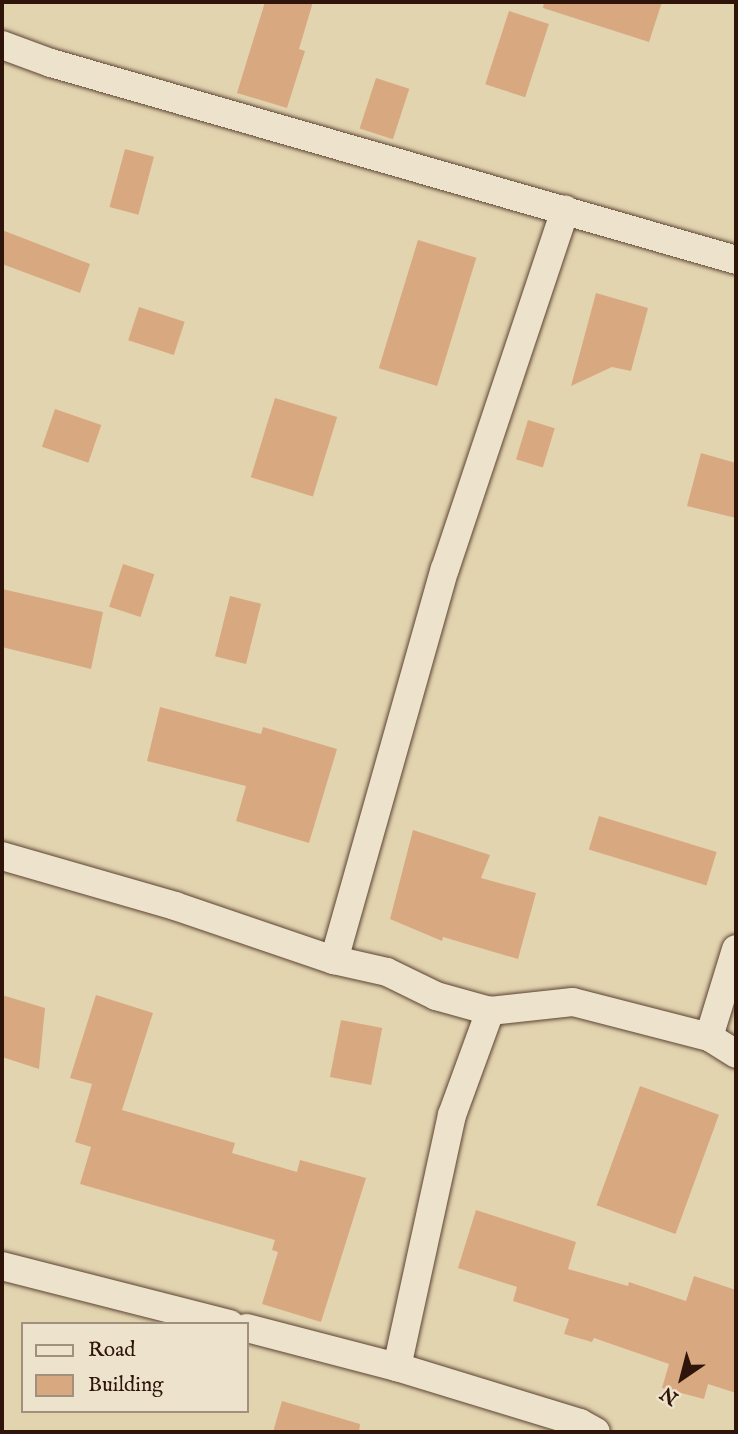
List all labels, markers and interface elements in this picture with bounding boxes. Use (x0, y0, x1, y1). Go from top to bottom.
legend (21, 1322, 248, 1413)
text: Road (88, 1337, 135, 1364)
north arrow (647, 1343, 717, 1413)
text: Building (88, 1372, 163, 1399)
text: N (656, 1381, 684, 1410)

